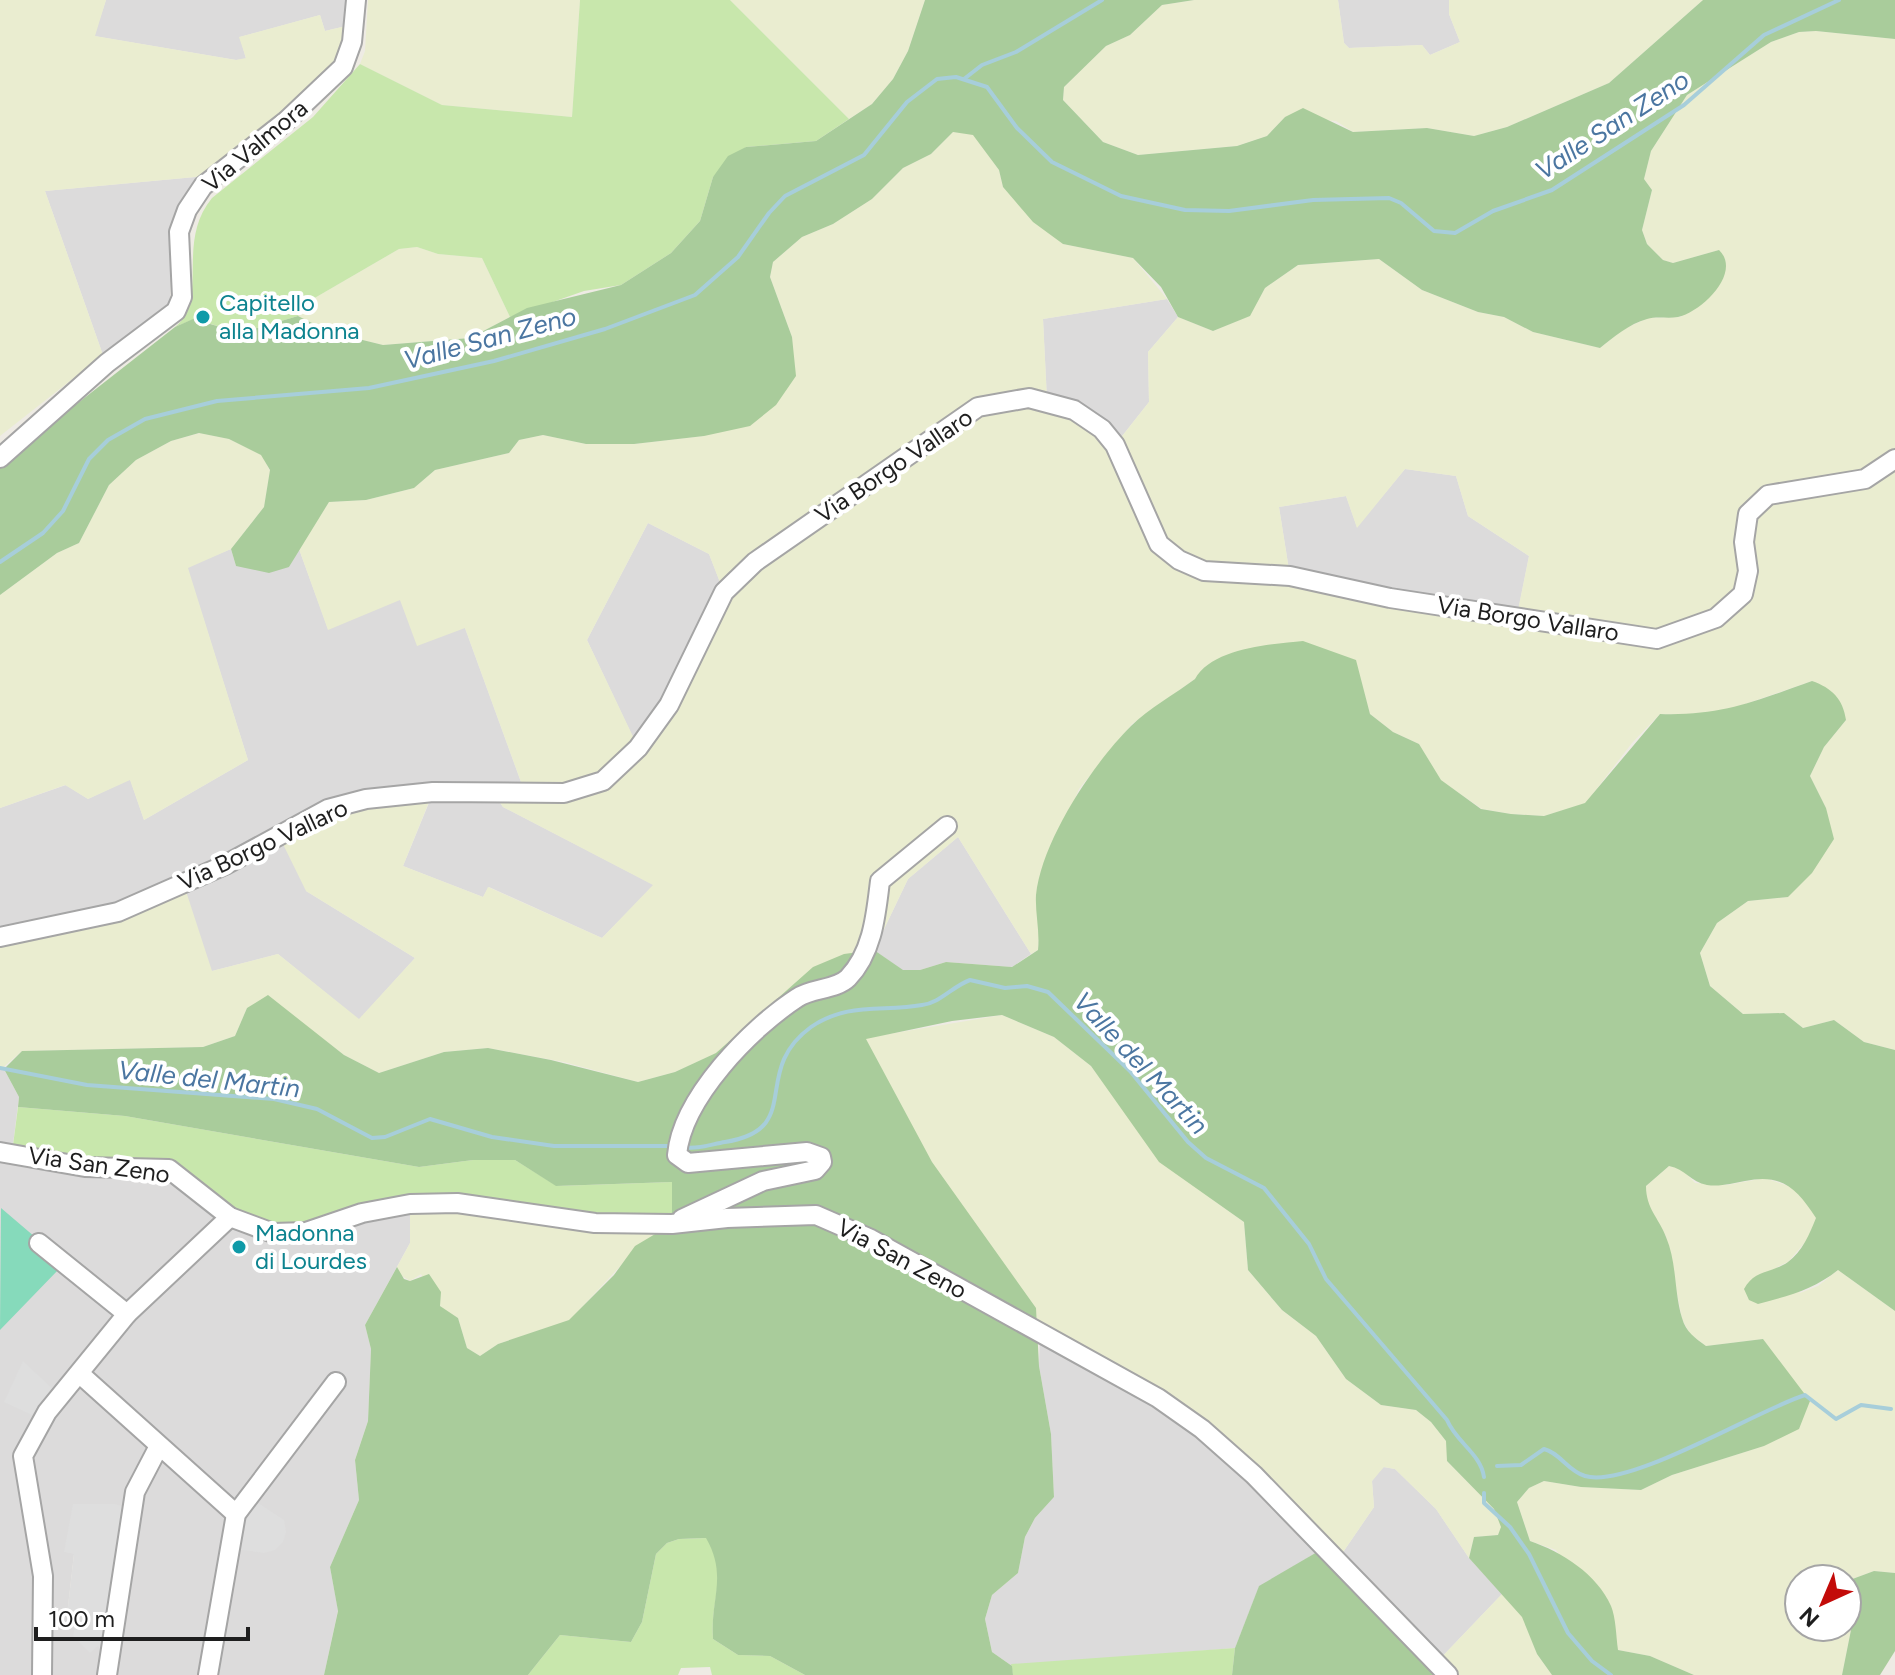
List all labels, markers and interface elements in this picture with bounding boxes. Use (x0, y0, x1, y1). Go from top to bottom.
water label: Valle San Zeno (1529, 63, 1695, 187)
street label: Via Valmora (196, 93, 313, 198)
place label: Capitello alla Madonna (219, 288, 360, 345)
water label: Valle San Zeno (400, 300, 580, 376)
marker: Capitello alla Madonna (194, 308, 212, 326)
street label: Via Borgo Vallaro (809, 402, 978, 529)
street label: Via Borgo Vallaro (1435, 590, 1621, 647)
street label: Via Borgo Vallaro (173, 793, 352, 897)
water label: Valle del Martin (1067, 985, 1215, 1141)
water label: Valle del Martin (116, 1054, 302, 1104)
street label: Via San Zeno (27, 1140, 172, 1189)
street label: Via San Zeno (833, 1212, 972, 1305)
place label: Madonna di Lourdes (255, 1218, 367, 1275)
marker: Madonna di Lourdes (230, 1238, 248, 1256)
north arrow (1783, 1563, 1863, 1643)
scale bar (36, 1591, 248, 1641)
text: N (1794, 1601, 1825, 1633)
text: 100 m (48, 1604, 115, 1633)

